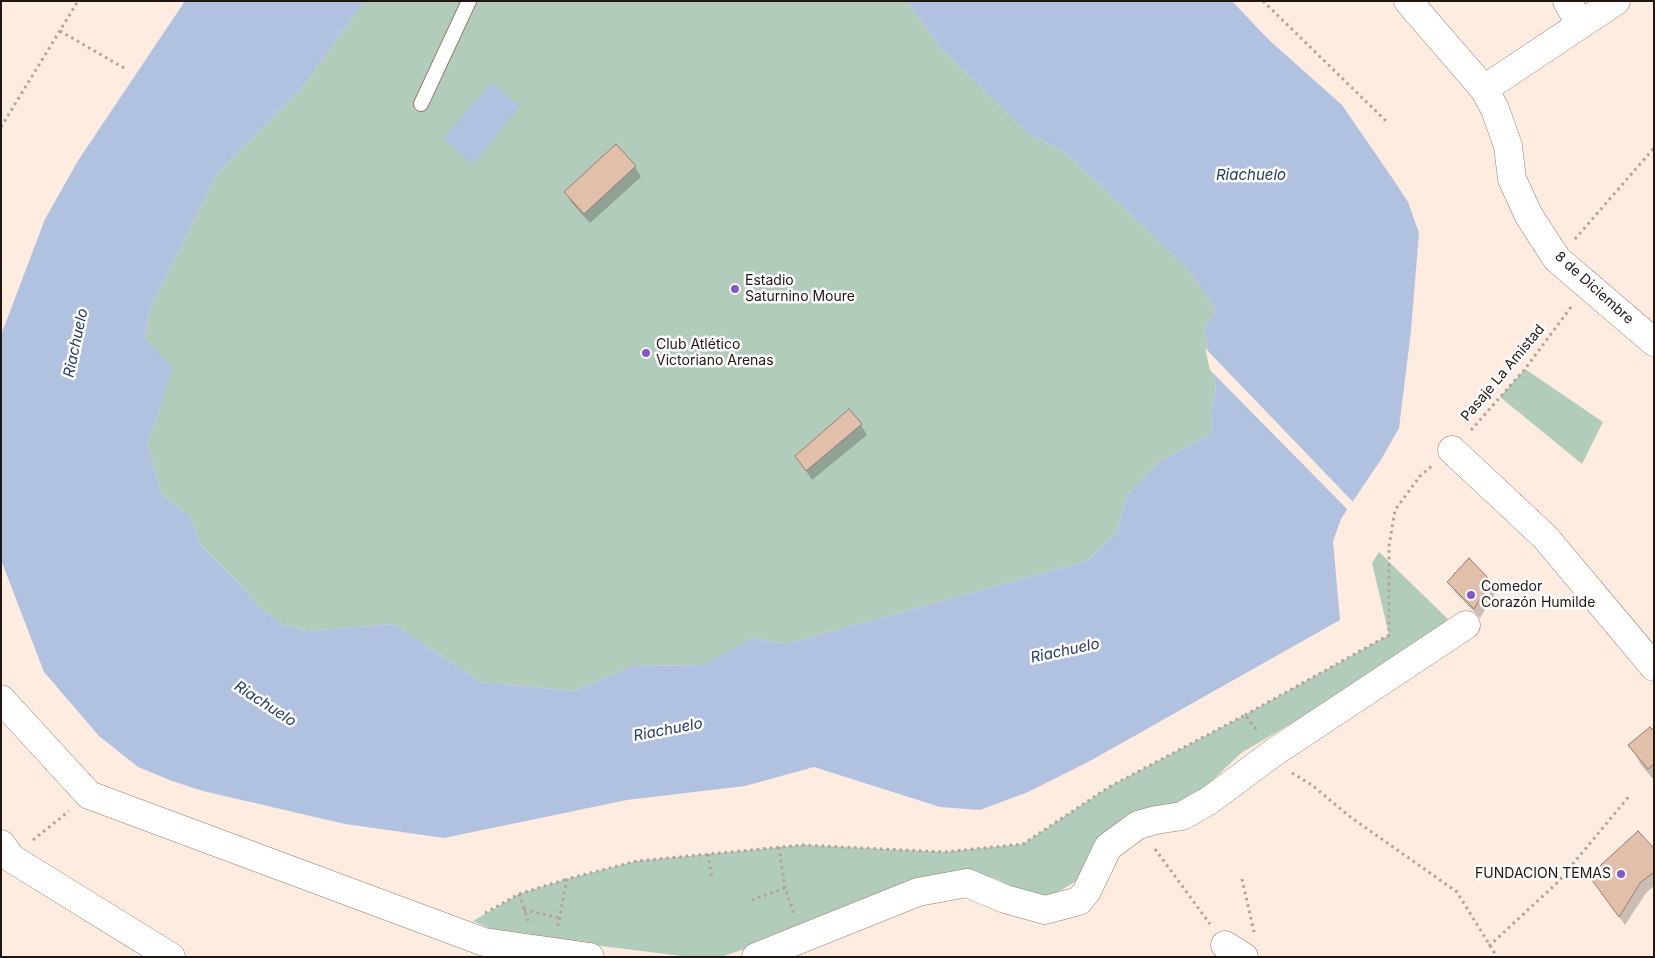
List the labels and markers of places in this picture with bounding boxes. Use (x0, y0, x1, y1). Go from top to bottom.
place label: Estadio Saturnino Moure (745, 273, 855, 306)
marker: Estadio Saturnino Moure (729, 283, 741, 295)
place label: Club Atlético Victoriano Arenas (656, 337, 774, 370)
marker: Club Atlético Victoriano Arenas (640, 347, 652, 359)
place label: Comedor Corazón Humilde (1481, 579, 1595, 612)
marker: Comedor Corazón Humilde (1465, 589, 1477, 601)
place label: FUNDACION TEMAS (1475, 866, 1611, 882)
marker: FUNDACION TEMAS (1615, 868, 1627, 880)

